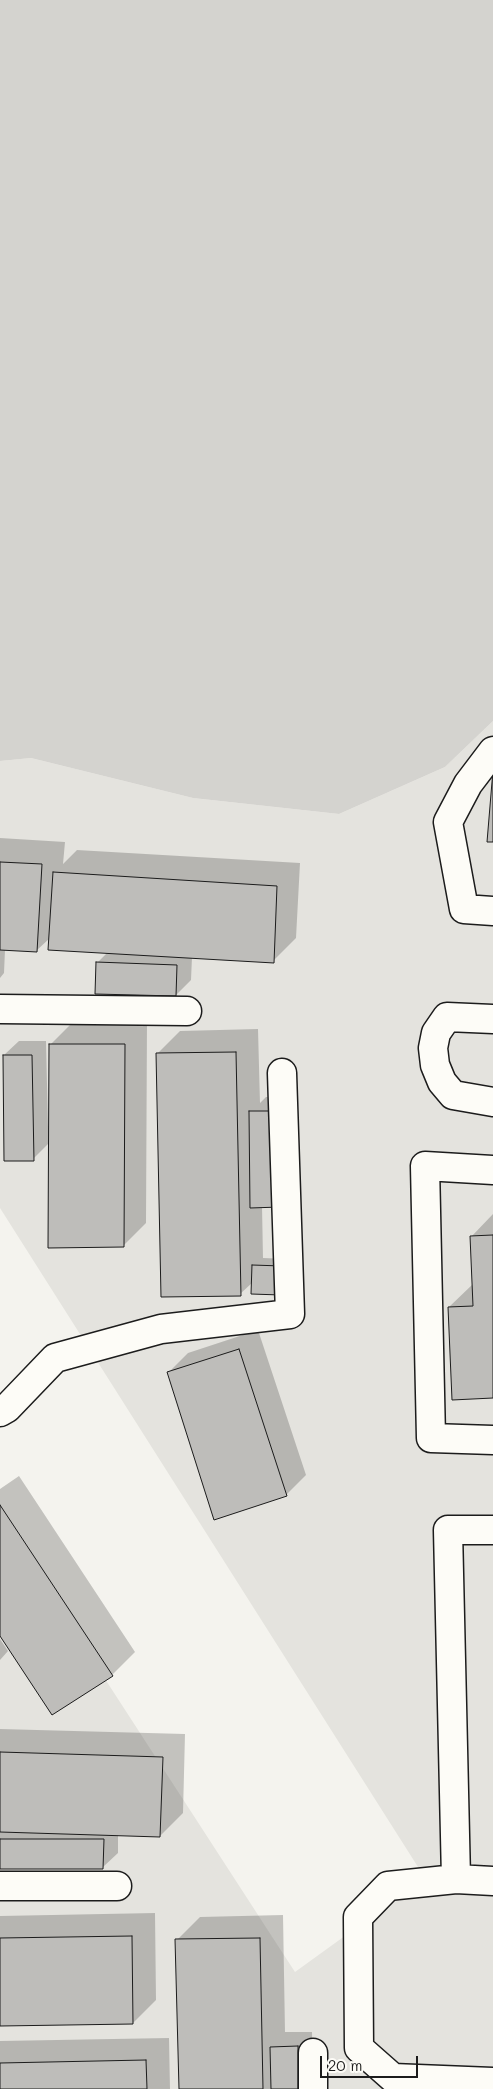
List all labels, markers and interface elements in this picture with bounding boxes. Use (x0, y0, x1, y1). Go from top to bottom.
scale bar (323, 2046, 420, 2078)
text: 20 m (328, 2055, 362, 2075)

